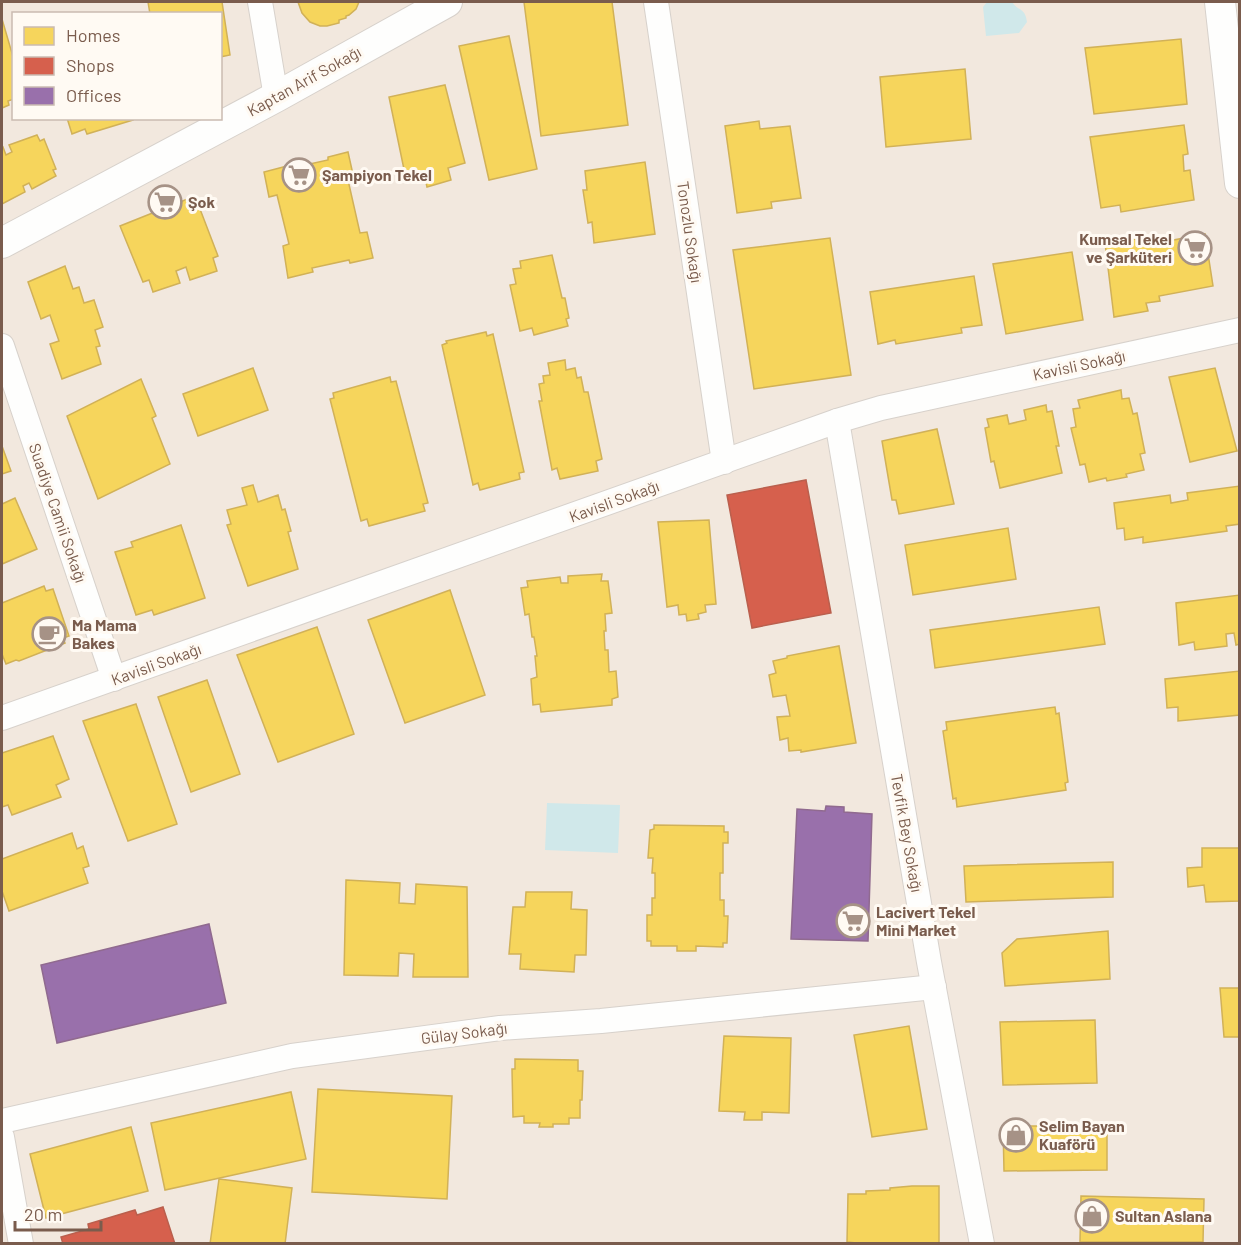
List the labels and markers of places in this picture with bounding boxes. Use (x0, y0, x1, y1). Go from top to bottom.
supermarket icon: Şampiyon Tekel (281, 157, 317, 193)
place label: Şampiyon Tekel (322, 165, 432, 184)
supermarket icon: Şok (147, 184, 183, 220)
place label: Şok (188, 192, 215, 211)
place label: Kumsal Tekel ve Şarküteri (1079, 229, 1172, 266)
supermarket icon: Kumsal Tekel ve Şarküteri (1177, 230, 1213, 266)
place label: Ma Mama Bakes (72, 615, 137, 652)
cafe icon: Ma Mama Bakes (31, 616, 67, 652)
place label: Lacivert Tekel Mini Market (876, 902, 976, 939)
supermarket icon: Lacivert Tekel Mini Market (835, 903, 871, 939)
place label: Selim Bayan Kuaförü (1039, 1116, 1125, 1153)
shop icon: Selim Bayan Kuaförü (998, 1117, 1034, 1153)
shop icon: Sultan Aslana (1074, 1198, 1110, 1234)
place label: Sultan Aslana (1115, 1206, 1212, 1225)

